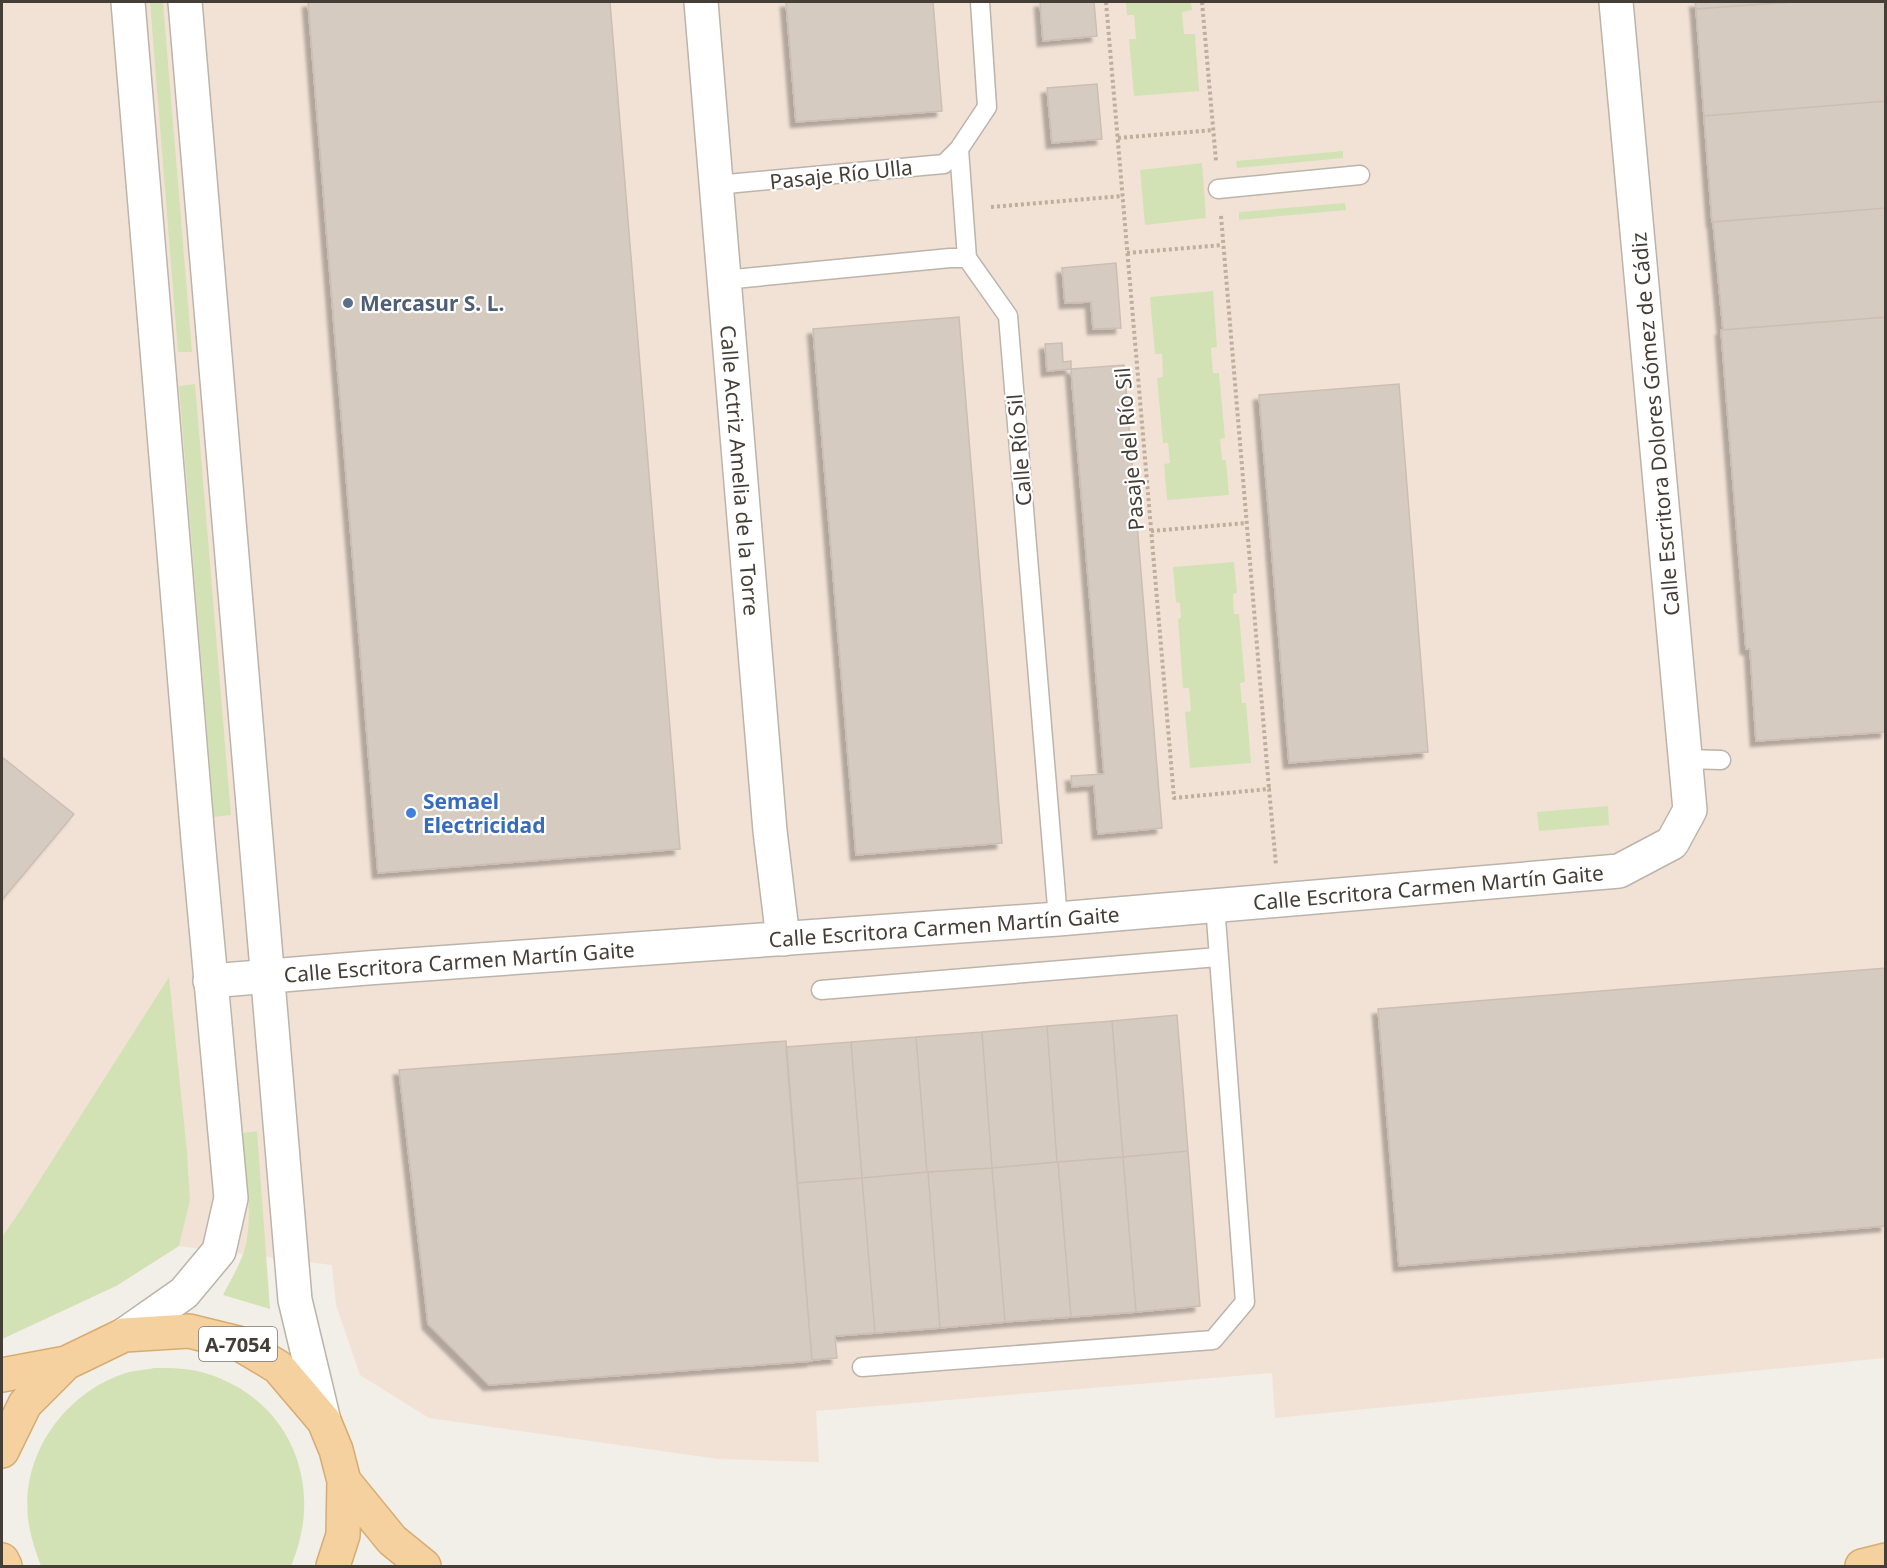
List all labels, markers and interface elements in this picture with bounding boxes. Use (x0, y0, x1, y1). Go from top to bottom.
street label: Pasaje Río Ulla (768, 153, 914, 195)
street label: Calle Escritora Dolores Gómez de Cádiz (1624, 231, 1686, 617)
place label: Mercasur S. L. (360, 289, 504, 317)
marker: Mercasur S. L. (341, 296, 355, 310)
street label: Calle Actriz Amelia de la Torre (714, 324, 766, 617)
street label: Pasaje del Río Sil (1108, 366, 1150, 532)
street label: Calle Río Sil (1000, 393, 1038, 507)
place label: Semael Electricidad (423, 787, 545, 839)
marker: Semael Electricidad (404, 806, 418, 820)
street label: Calle Escritora Carmen Martín Gaite (1252, 858, 1605, 916)
street label: Calle Escritora Carmen Martín Gaite (768, 900, 1121, 953)
street label: Calle Escritora Carmen Martín Gaite (283, 935, 636, 989)
road number: A-7054 (199, 1327, 277, 1361)

